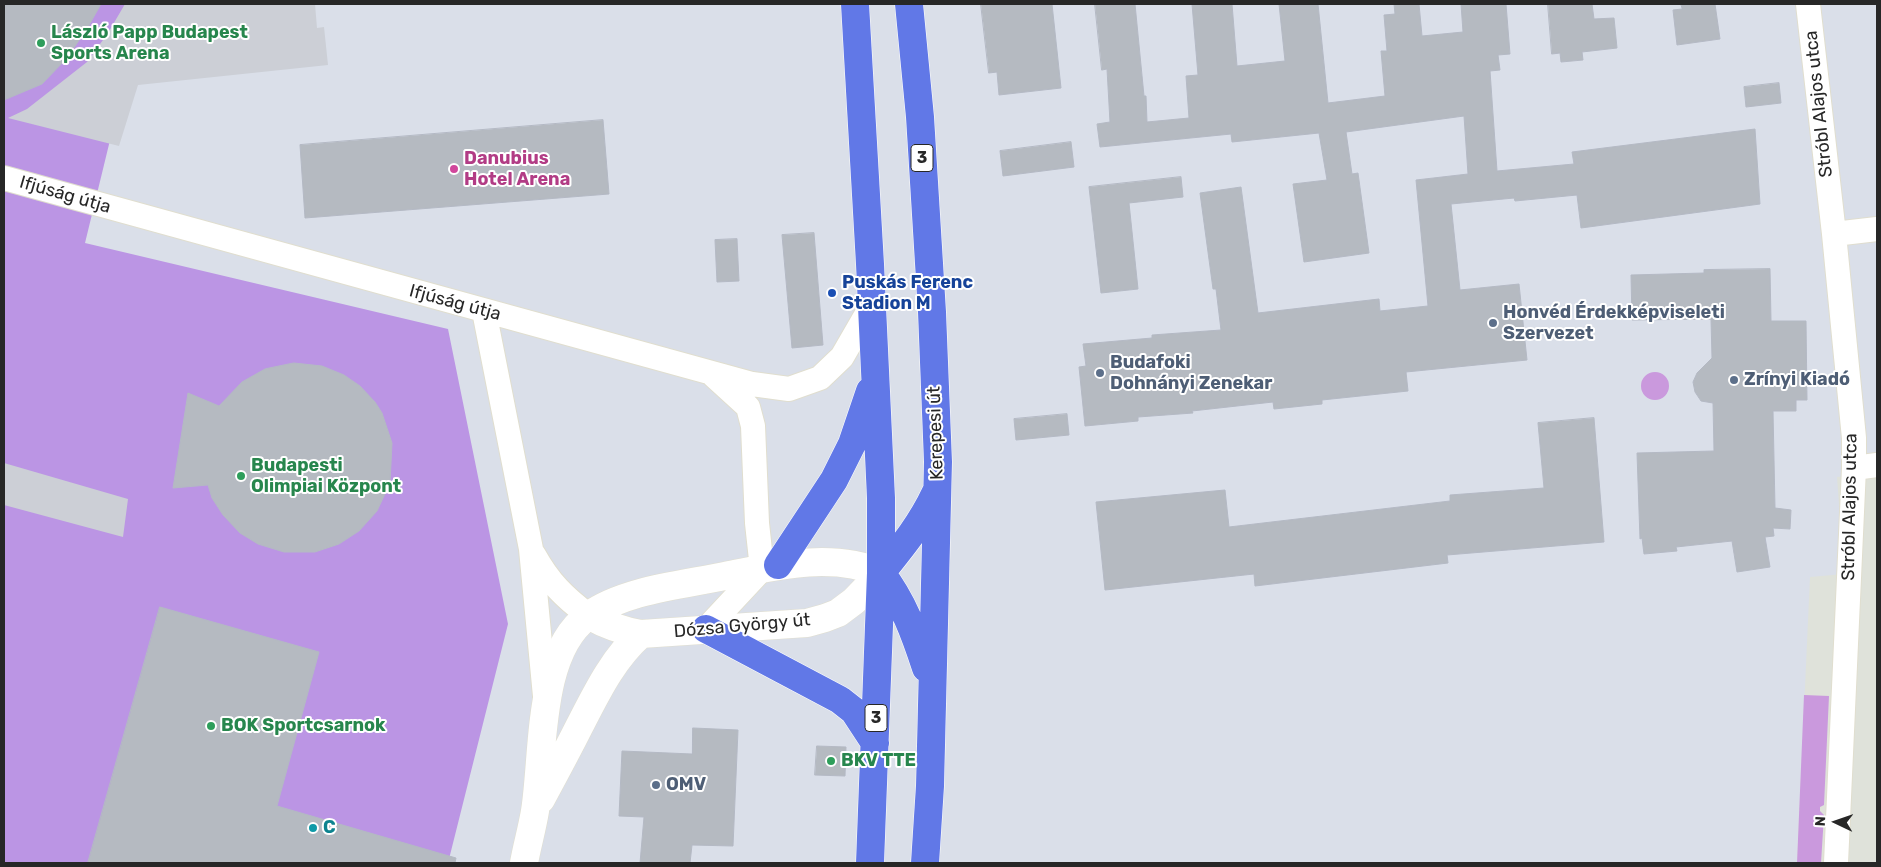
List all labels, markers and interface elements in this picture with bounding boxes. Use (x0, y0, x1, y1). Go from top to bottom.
place label: László Papp Budapest Sports Arena (51, 22, 248, 64)
street label: Stróbl Alajos utca (1801, 30, 1837, 178)
marker: László Papp Budapest Sports Arena (35, 37, 47, 49)
road number: 3 (911, 144, 933, 172)
place label: Danubius Hotel Arena (464, 148, 570, 190)
marker: Danubius Hotel Arena (448, 163, 460, 175)
street label: Ifjúság útja (17, 172, 113, 218)
place label: Puskás Ferenc Stadion M (842, 272, 973, 314)
street label: Ifjúság útja (407, 280, 503, 326)
marker: Puskás Ferenc Stadion M (826, 287, 838, 299)
place label: Honvéd Érdekképviseleti Szervezet (1503, 302, 1725, 344)
marker: Honvéd Érdekképviseleti Szervezet (1487, 317, 1499, 329)
place label: Budafoki Dohnányi Zenekar (1110, 352, 1272, 394)
marker: Budafoki Dohnányi Zenekar (1094, 367, 1106, 379)
place label: Zrínyi Kiadó (1744, 369, 1850, 391)
marker: Zrínyi Kiadó (1728, 374, 1740, 386)
street label: Kerepesi út (924, 386, 948, 480)
street label: Stróbl Alajos utca (1838, 433, 1862, 581)
place label: Budapesti Olimpiai Központ (251, 455, 401, 498)
marker: Budapesti Olimpiai Központ (235, 470, 247, 482)
street label: Dózsa György út (673, 609, 811, 643)
road number: 3 (865, 704, 887, 731)
place label: BOK Sportcsarnok (221, 715, 386, 737)
marker: BOK Sportcsarnok (205, 720, 217, 732)
place label: BKV TTE (841, 750, 916, 772)
marker: BKV TTE (825, 755, 837, 767)
place label: OMV (666, 774, 706, 796)
marker: OMV (650, 779, 662, 791)
north arrow (1811, 797, 1861, 847)
text: N (1812, 816, 1829, 827)
place label: C (323, 817, 336, 839)
marker: C (307, 822, 319, 834)

